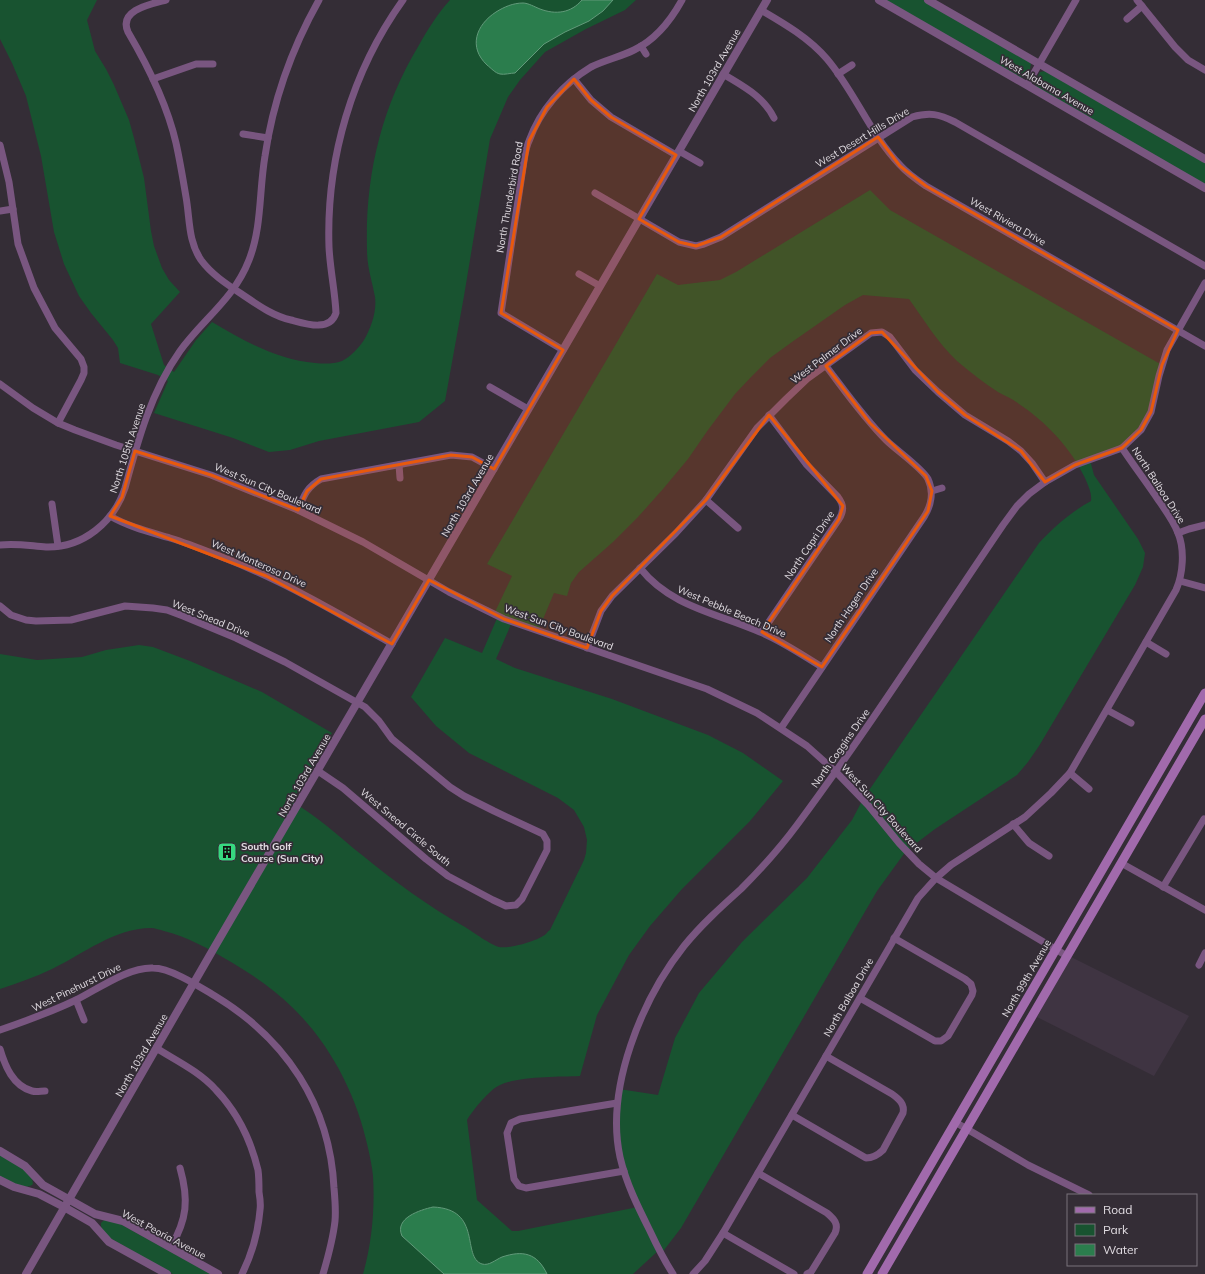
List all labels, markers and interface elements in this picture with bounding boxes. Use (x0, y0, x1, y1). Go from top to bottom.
street label: North 103rd Avenue (685, 26, 744, 114)
street label: West Alabama Avenue (997, 53, 1096, 118)
street label: West Desert Hills Drive (813, 104, 911, 171)
street label: North Thunderbird Road (493, 140, 526, 254)
street label: West Riviera Drive (967, 194, 1048, 249)
street label: West Palmer Drive (788, 324, 865, 387)
street label: North 105th Avenue (107, 402, 148, 495)
street label: North Balboa Drive (1129, 445, 1188, 526)
street label: North 103rd Avenue (438, 451, 497, 539)
street label: West Sun City Boulevard (212, 460, 323, 517)
street label: North Capri Drive (782, 508, 837, 582)
street label: West Monterosa Drive (209, 537, 309, 590)
street label: North Hagen Drive (822, 566, 881, 645)
street label: West Pebble Beach Drive (675, 583, 788, 640)
street label: West Snead Drive (170, 597, 252, 640)
street label: West Sun City Boulevard (503, 602, 615, 653)
street label: North Coggins Drive (808, 706, 872, 790)
street label: North 103rd Avenue (275, 731, 334, 819)
street label: West Sun City Boulevard (838, 761, 925, 855)
street label: West Snead Circle South (358, 786, 454, 869)
place label: South Golf Course (Sun City) (241, 840, 324, 865)
building icon: South Golf Course (Sun City) (216, 841, 238, 863)
street label: North 99th Avenue (999, 937, 1054, 1020)
street label: North Balboa Drive (821, 956, 876, 1039)
street label: West Pinehurst Drive (30, 960, 123, 1015)
street label: North 103rd Avenue (112, 1011, 171, 1099)
legend (1067, 1194, 1197, 1266)
text: Road (1103, 1202, 1132, 1217)
street label: West Peoria Avenue (119, 1207, 208, 1262)
text: Park (1103, 1222, 1129, 1237)
text: Water (1103, 1242, 1139, 1257)

